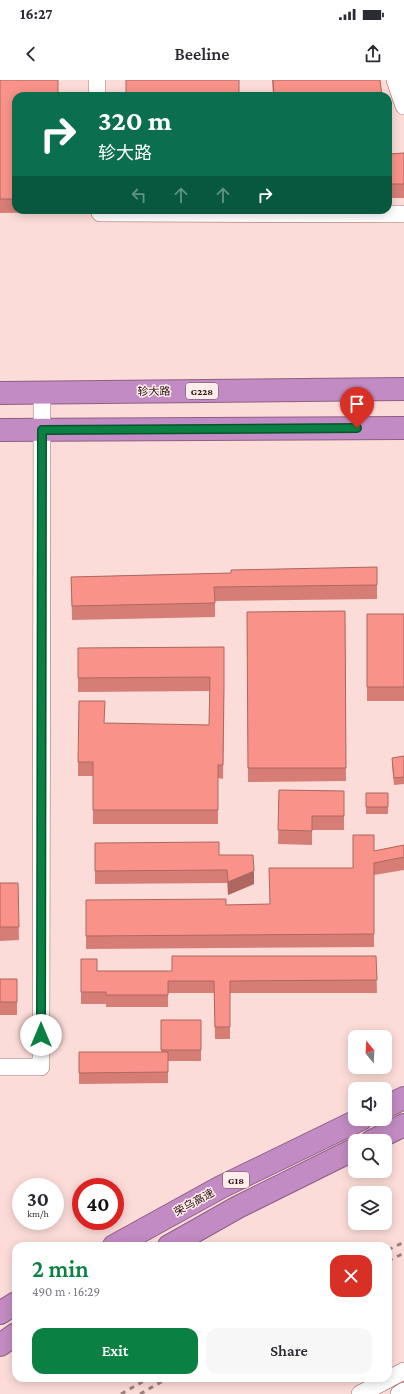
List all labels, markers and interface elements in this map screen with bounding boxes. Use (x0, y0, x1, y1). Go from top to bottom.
text: 16:27 (20, 6, 53, 22)
icon: back (20, 43, 42, 65)
icon: share (362, 43, 384, 65)
text: Beeline (174, 44, 230, 64)
text: 320 m (98, 105, 172, 136)
icon: right (32, 108, 84, 160)
text: 轸大路 (98, 143, 152, 163)
icon: left (128, 184, 150, 206)
icon: ahead (170, 184, 192, 206)
icon: ahead (212, 184, 234, 206)
icon: right (254, 184, 276, 206)
road number: G228 (186, 383, 218, 399)
street label: 轸大路 (137, 385, 171, 397)
pin (340, 387, 374, 428)
icon: arrive (346, 393, 368, 415)
position arrow (20, 1014, 62, 1056)
north arrow (348, 1030, 392, 1074)
map controls (348, 1030, 392, 1230)
button: sound (348, 1082, 392, 1126)
button: search (348, 1134, 392, 1178)
road number: G18 (223, 1172, 249, 1188)
speed limit sign: 40 (72, 1178, 124, 1230)
street label: 荣乌高速 (172, 1186, 216, 1218)
button: layers (348, 1186, 392, 1230)
text: 30 (27, 1188, 49, 1210)
text: km/h (27, 1208, 49, 1219)
text: 2 min (32, 1255, 89, 1282)
button: close (330, 1255, 372, 1297)
text: 490 m · 16:29 (32, 1284, 100, 1299)
button: Exit (32, 1328, 198, 1374)
button: Share (206, 1328, 372, 1374)

